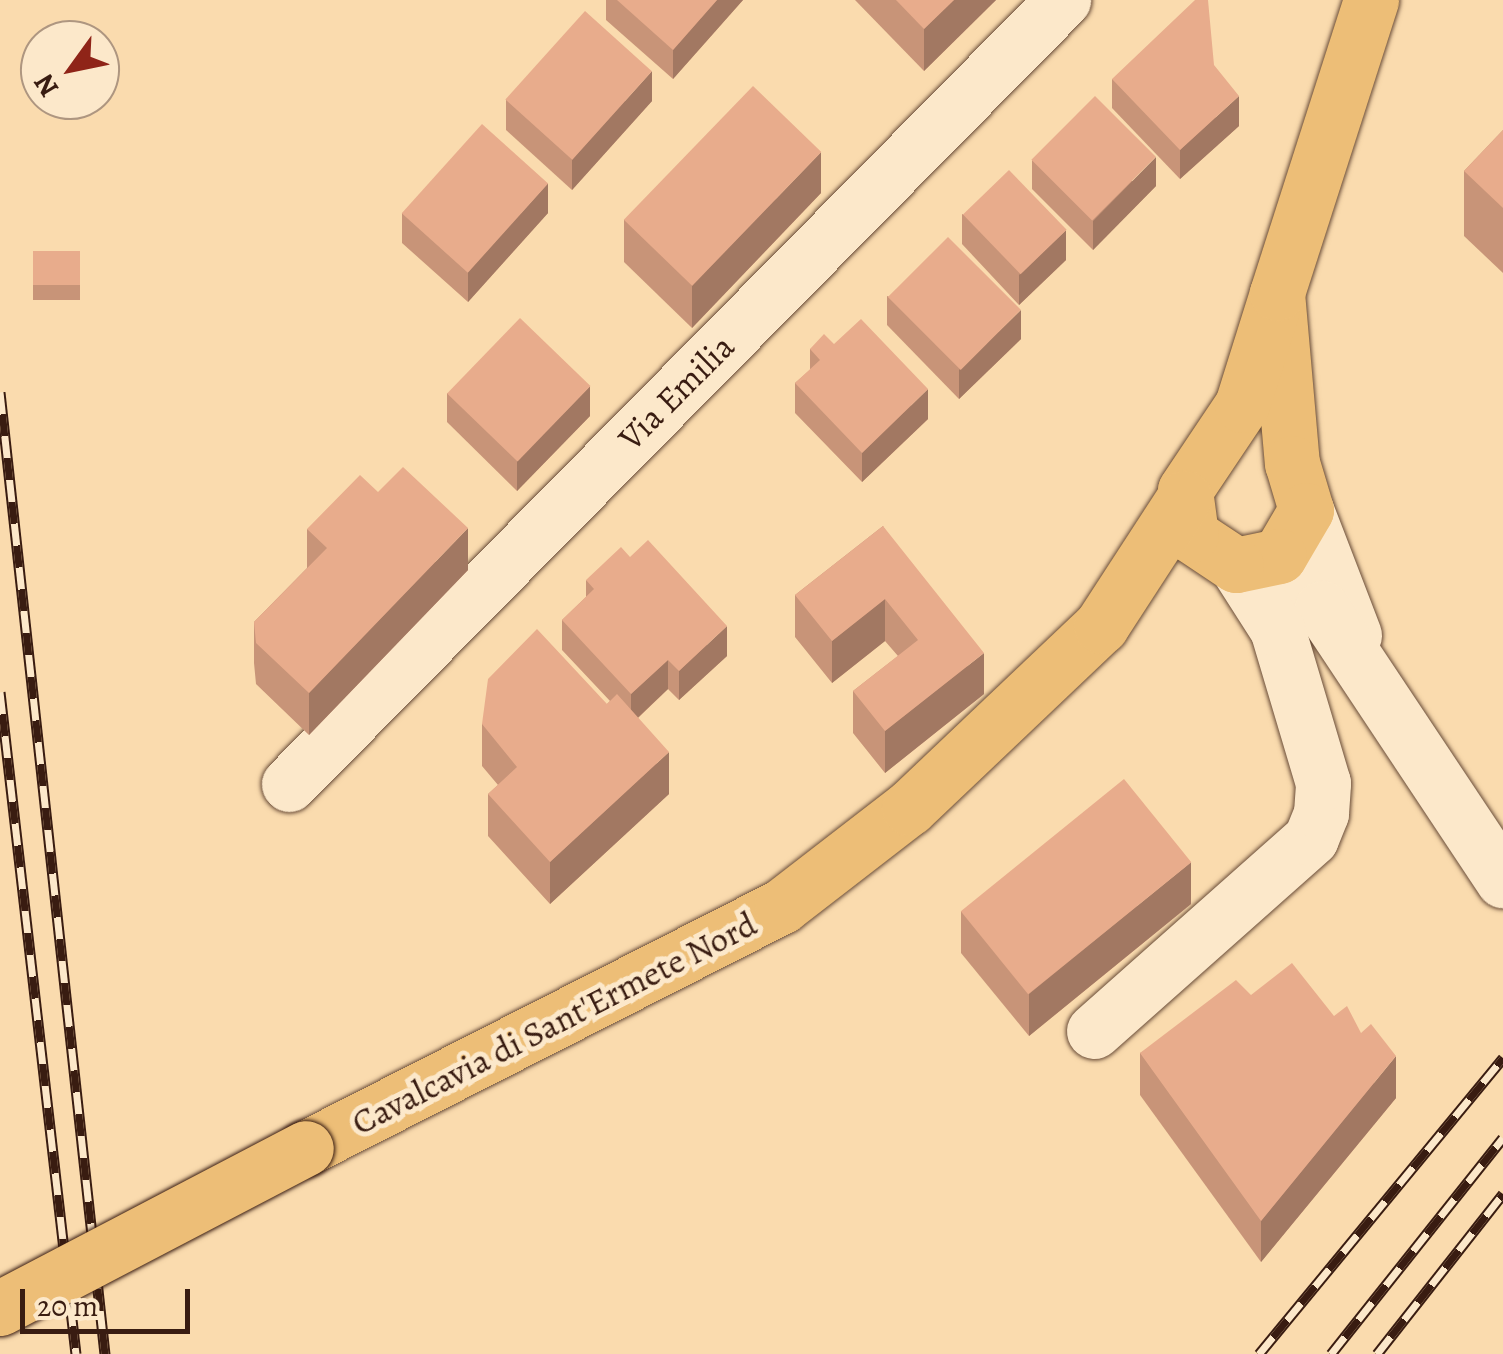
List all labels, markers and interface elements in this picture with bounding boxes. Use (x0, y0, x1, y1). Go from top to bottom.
north arrow (20, 20, 120, 120)
text: N (25, 66, 68, 104)
street label: Via Emilia (609, 325, 743, 459)
street label: Cavalcavia di Sant'Ermete Nord (345, 902, 763, 1144)
scale bar (25, 1269, 195, 1331)
text: 20 m (37, 1286, 98, 1326)

